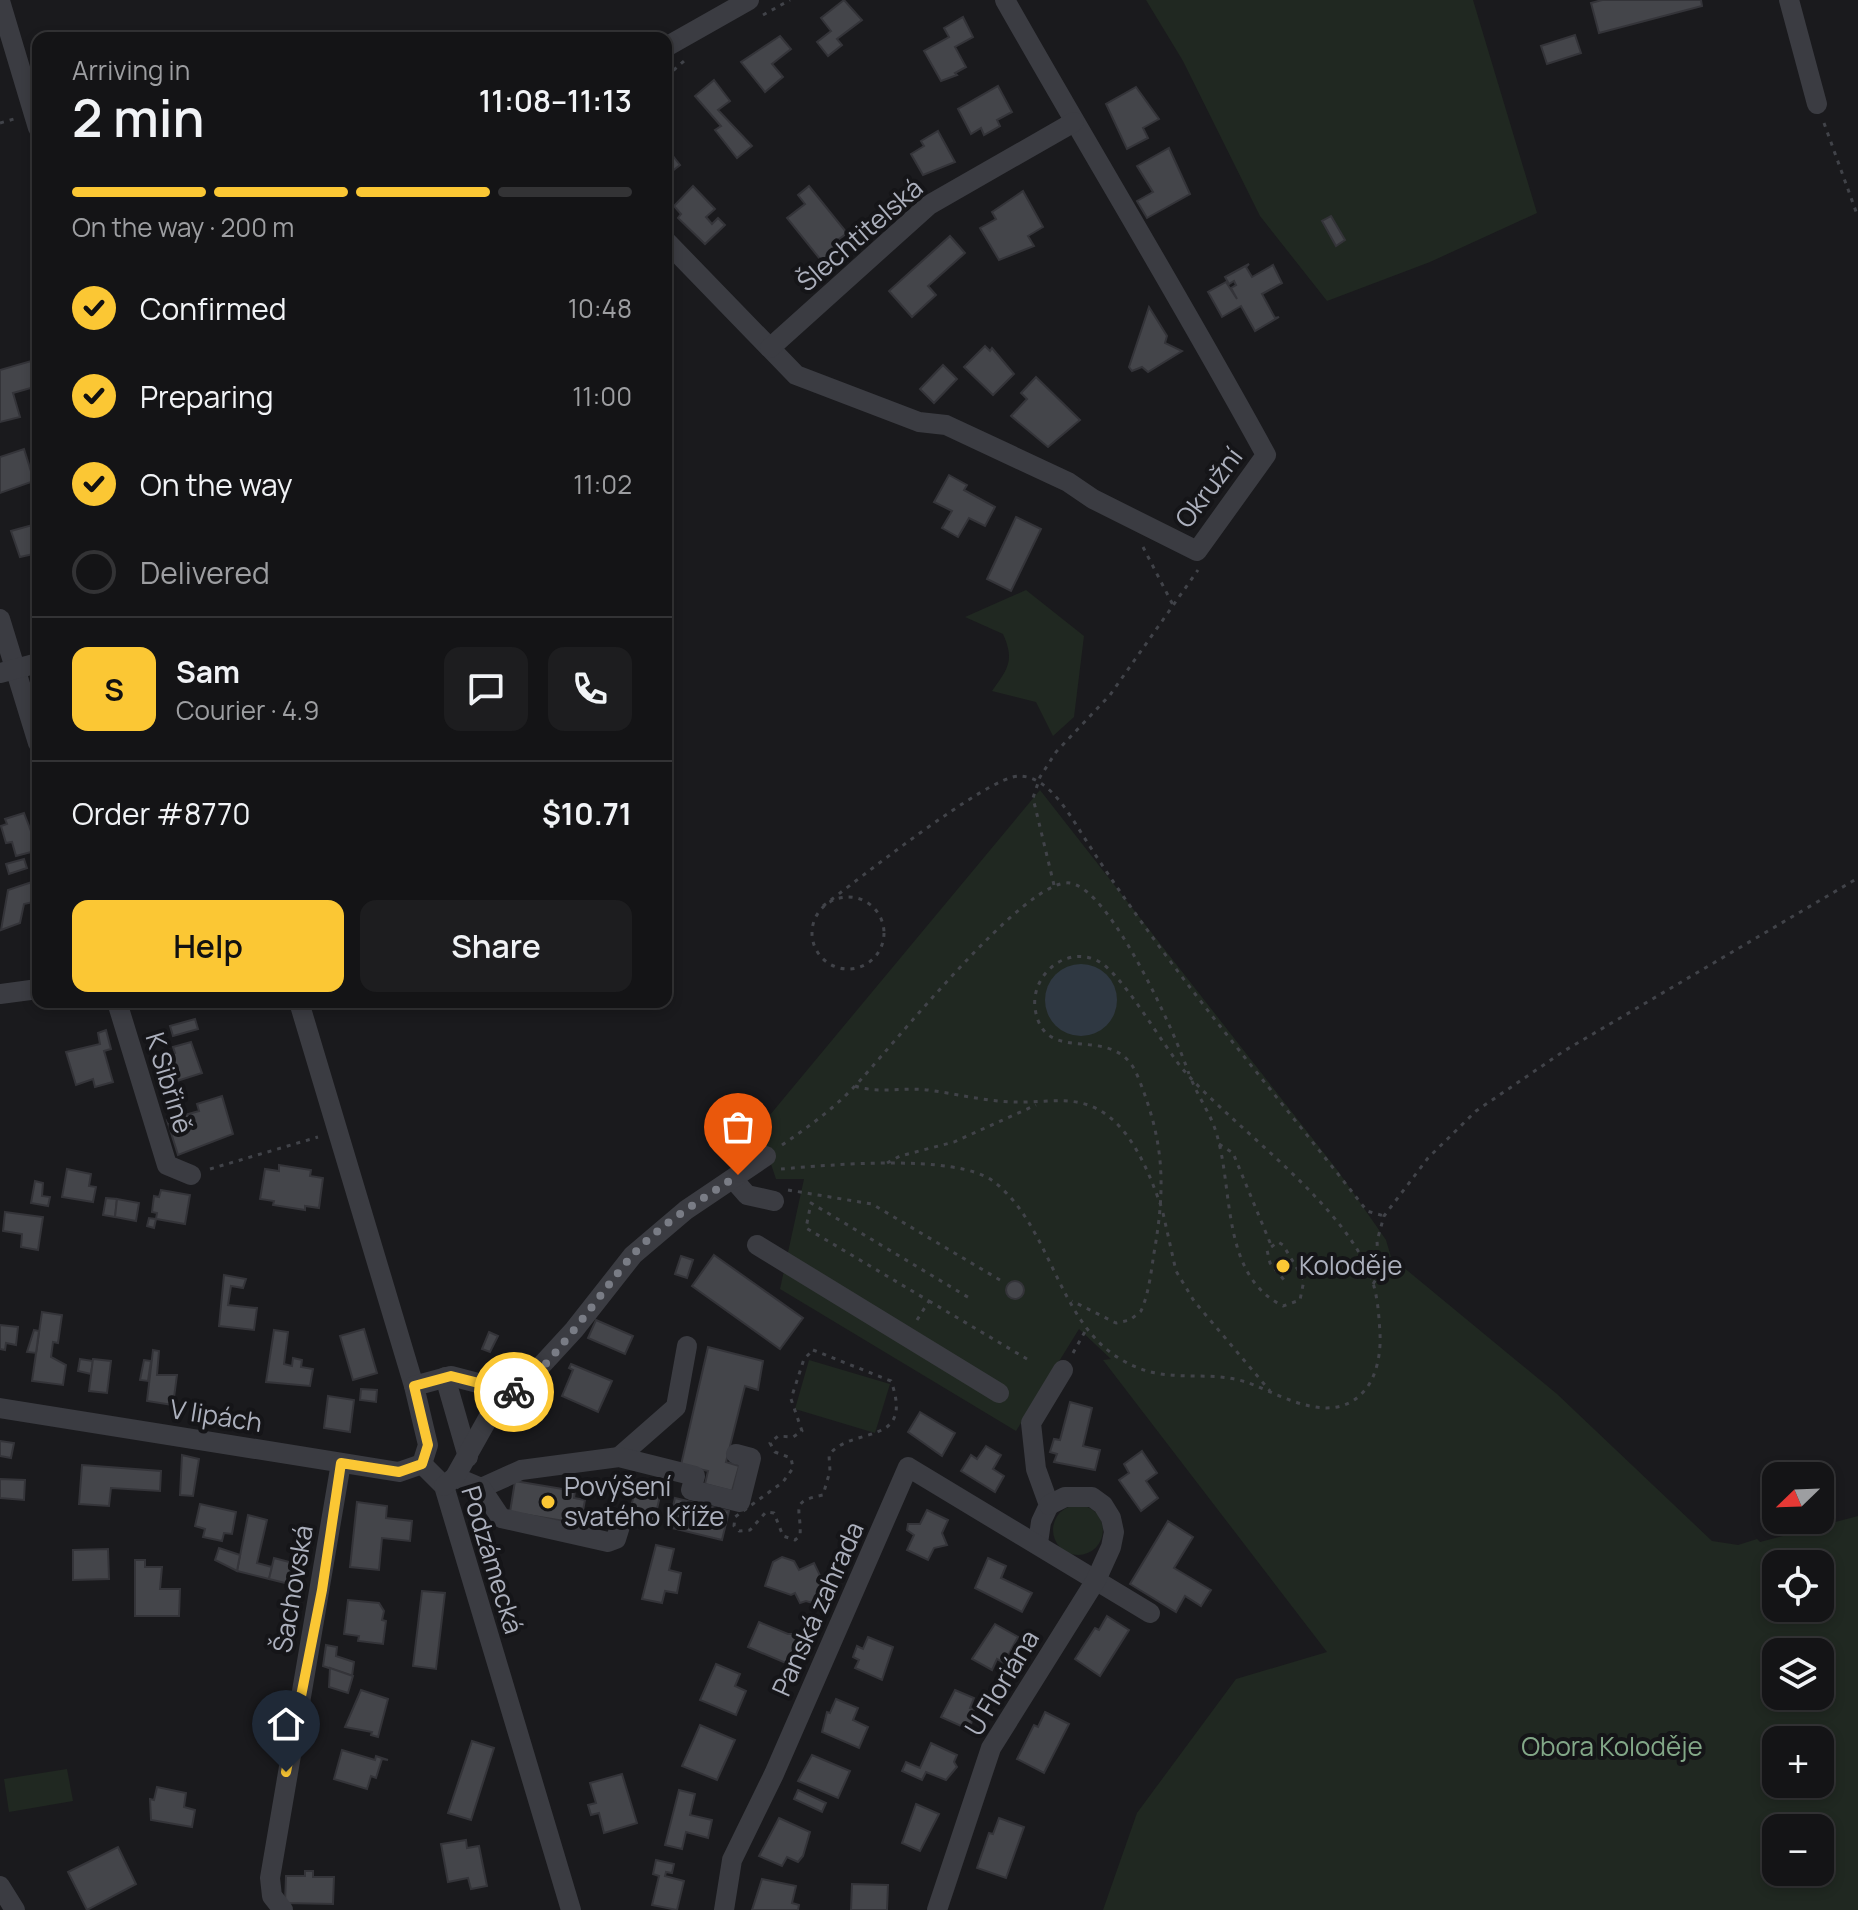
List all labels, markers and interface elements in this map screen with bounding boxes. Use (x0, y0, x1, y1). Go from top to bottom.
text: Arriving in (72, 52, 190, 88)
text: 11:08–11:13 (479, 80, 632, 121)
text: 2 min (72, 82, 205, 153)
street label: Šlechtitelská (789, 170, 930, 299)
text: On the way · 200 m (72, 209, 294, 245)
icon: check (72, 286, 116, 330)
text: Confirmed (140, 288, 287, 329)
text: 10:48 (568, 290, 632, 326)
icon: check (72, 374, 116, 418)
text: Preparing (140, 376, 274, 417)
text: 11:00 (572, 378, 632, 414)
street label: Okružní (1166, 440, 1250, 535)
icon: check (72, 462, 116, 506)
text: On the way (140, 464, 293, 505)
text: 11:02 (573, 466, 632, 502)
text: Delivered (140, 552, 270, 593)
button: chat (444, 647, 528, 731)
button: phone (548, 647, 632, 731)
text: Sam (176, 651, 240, 692)
text: S (104, 669, 124, 710)
text: Courier · 4.9 (176, 692, 319, 728)
text: Order #8770 (72, 793, 251, 834)
text: $10.71 (542, 793, 632, 834)
button: Help (72, 900, 344, 992)
button: Share (360, 900, 632, 992)
street label: K Sibřině (138, 1028, 202, 1138)
pin (704, 1093, 772, 1175)
icon: bag (716, 1105, 760, 1149)
place label: Koloděje (1299, 1247, 1403, 1283)
marker: Koloděje (1274, 1257, 1292, 1275)
courier (474, 1352, 554, 1432)
icon: bike (492, 1370, 536, 1414)
street label: V lipách (168, 1390, 265, 1440)
north arrow (1762, 1462, 1834, 1534)
map controls (1762, 1462, 1834, 1886)
place label: Povýšení svatého Kříže (564, 1468, 724, 1534)
street label: Podzámecká (453, 1481, 532, 1638)
marker: Povýšení svatého Kříže (539, 1493, 557, 1511)
street label: Panská zahrada (763, 1516, 872, 1701)
street label: Šachovská (263, 1522, 321, 1655)
button: locate (1762, 1550, 1834, 1622)
street label: U Floriána (955, 1623, 1047, 1742)
button: layers (1762, 1638, 1834, 1710)
pin (252, 1690, 320, 1772)
icon: home (264, 1702, 308, 1746)
button: + (1762, 1726, 1834, 1798)
park label: Obora Koloděje (1521, 1728, 1703, 1764)
button: − (1762, 1814, 1834, 1886)

